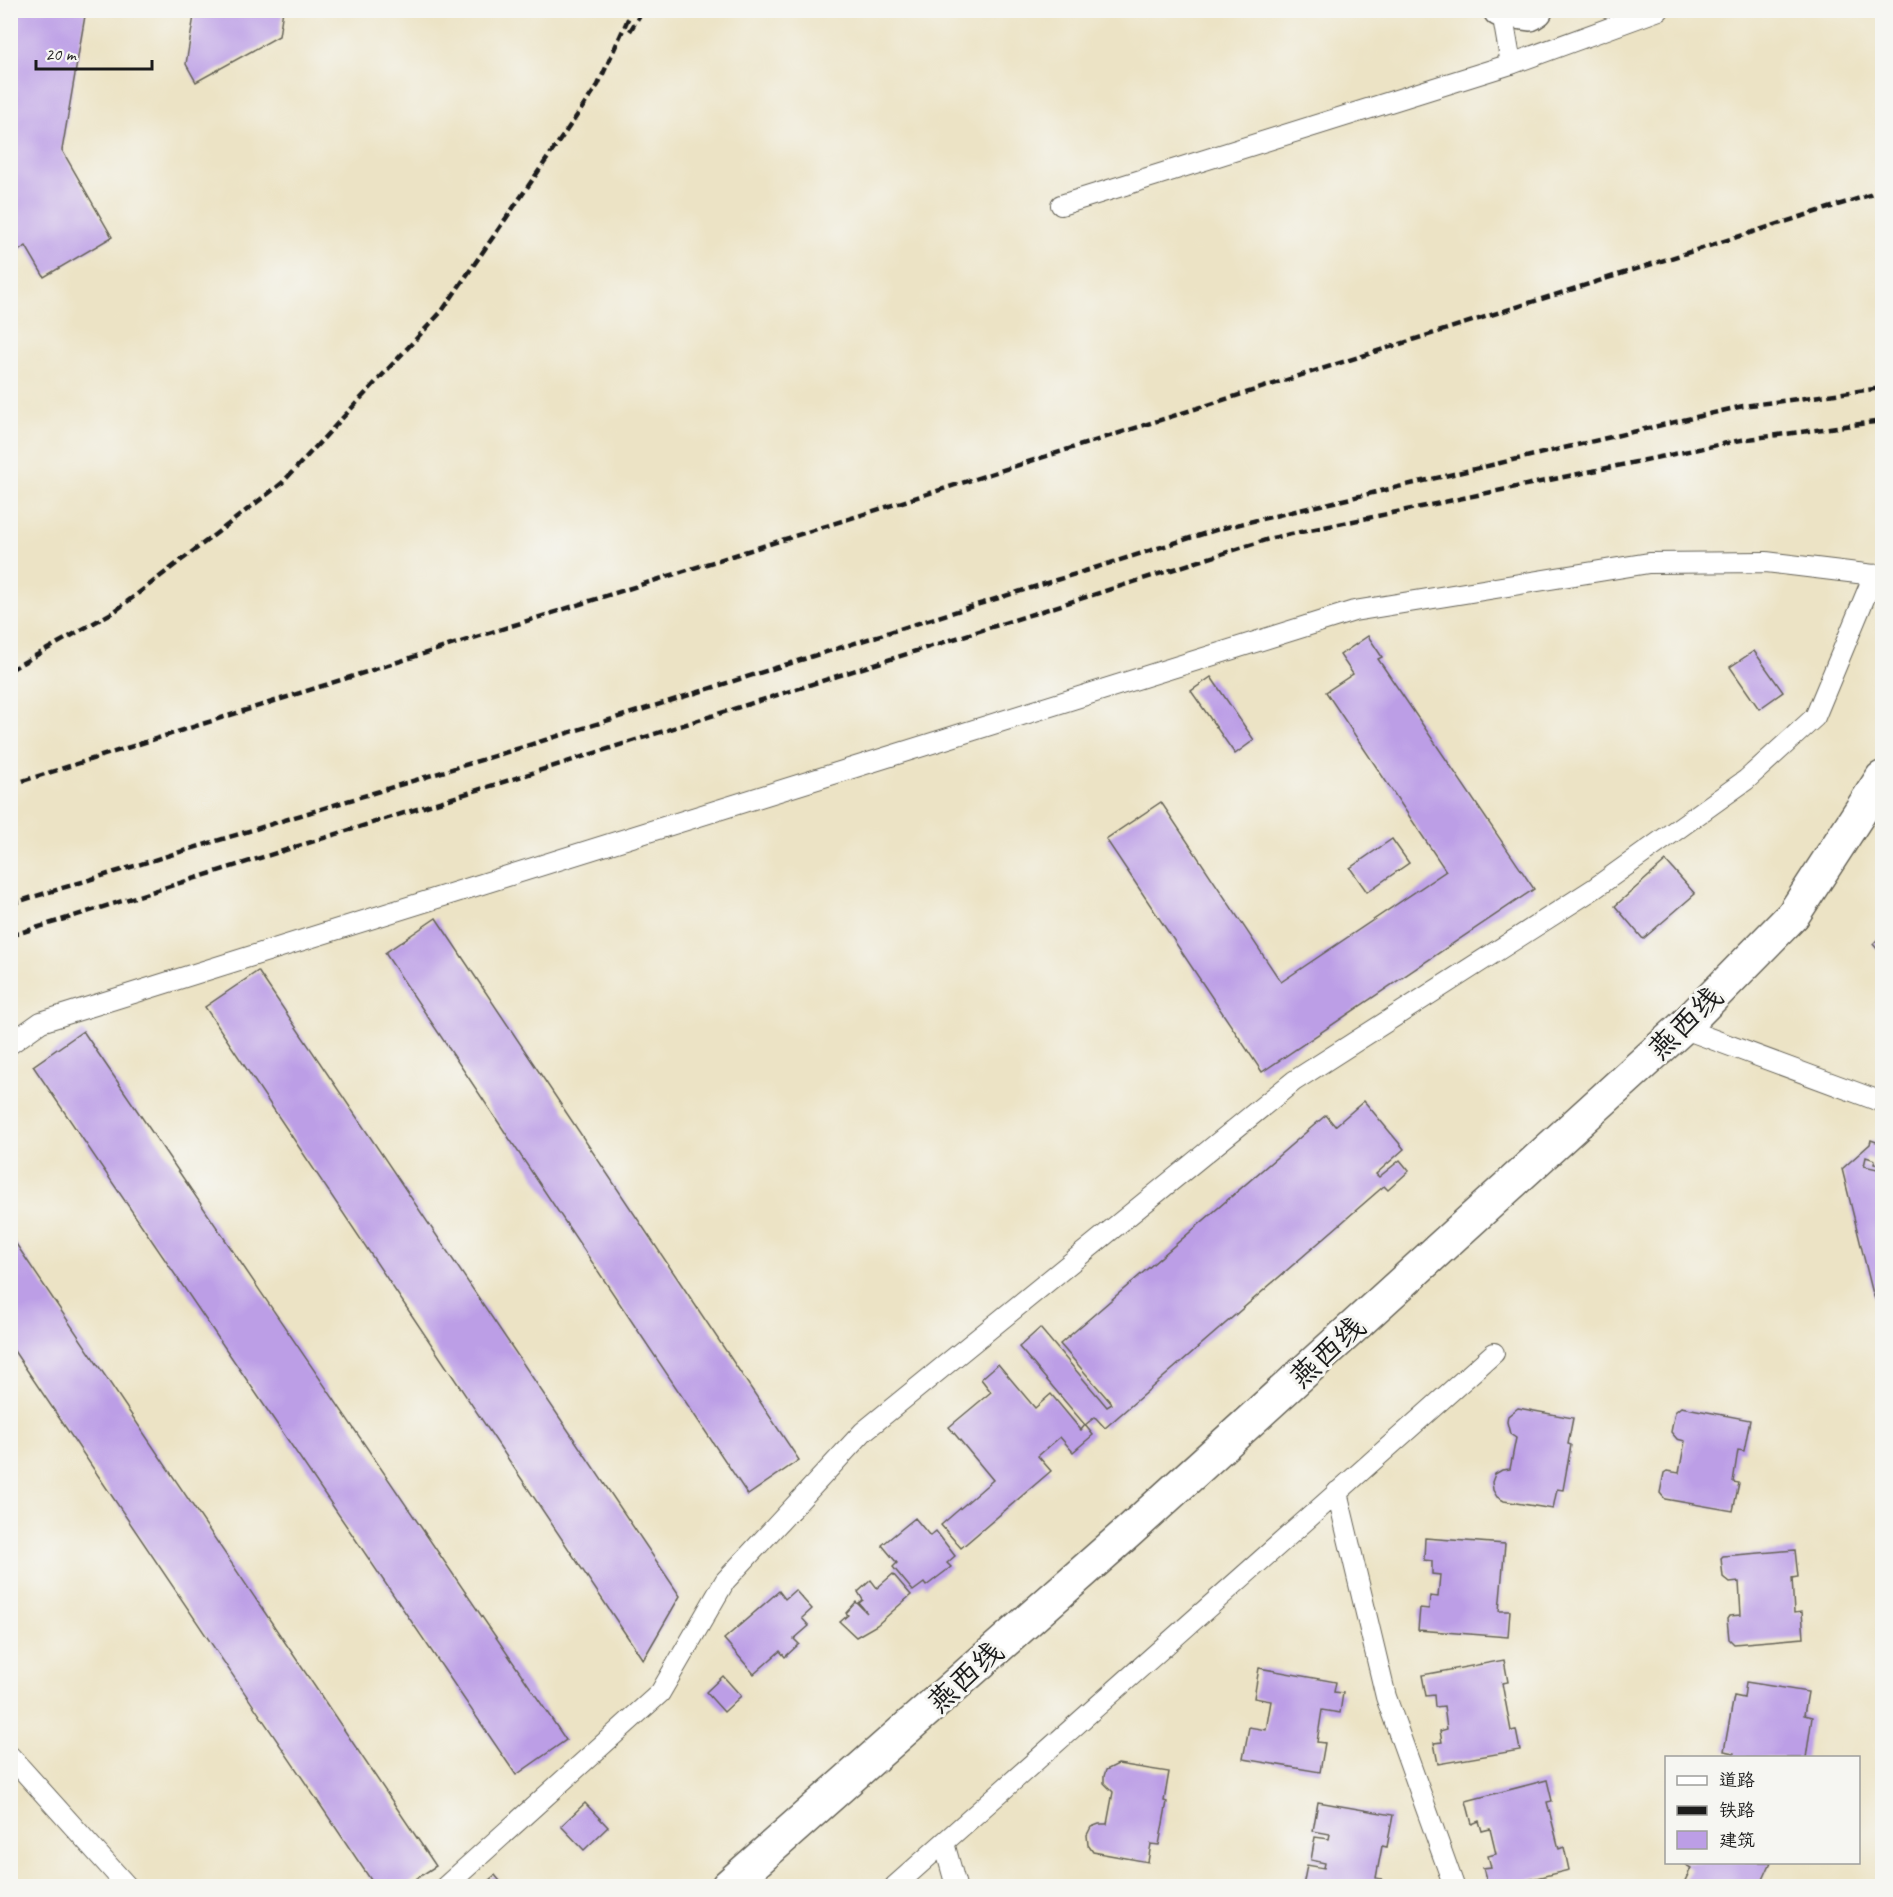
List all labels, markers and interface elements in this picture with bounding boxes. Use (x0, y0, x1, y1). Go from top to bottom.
scale bar (36, 33, 152, 71)
text: 20 m (45, 43, 78, 65)
street label: 燕西线 (1639, 978, 1731, 1068)
street label: 燕西线 (1281, 1308, 1373, 1396)
street label: 燕西线 (919, 1633, 1011, 1721)
legend (1665, 1756, 1860, 1864)
text: 道路 (1719, 1769, 1755, 1791)
text: 铁路 (1719, 1799, 1755, 1821)
text: 建筑 (1719, 1829, 1755, 1851)

